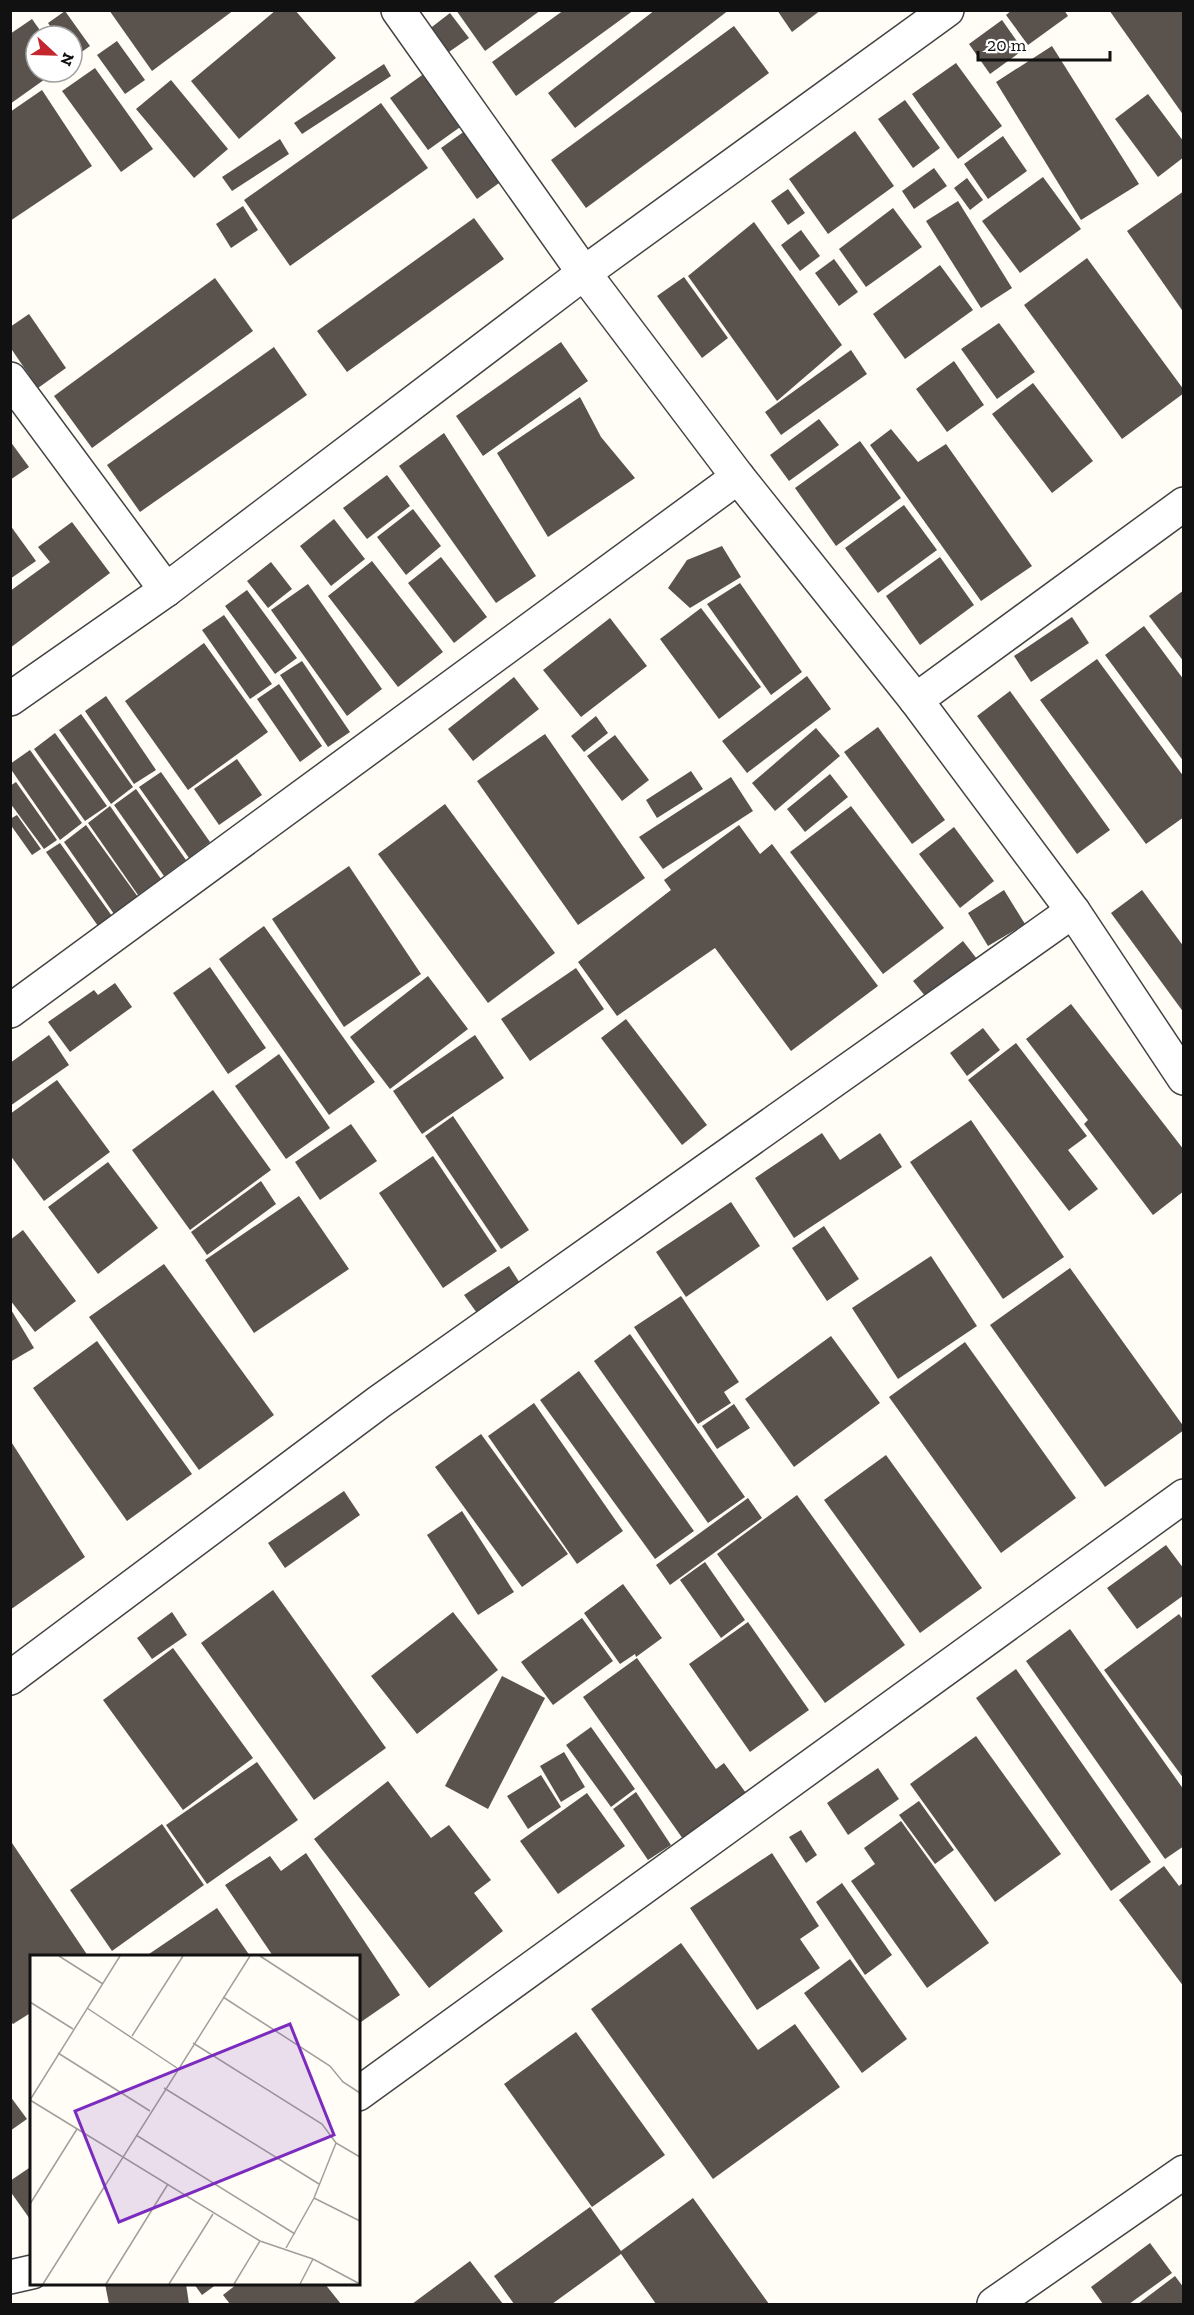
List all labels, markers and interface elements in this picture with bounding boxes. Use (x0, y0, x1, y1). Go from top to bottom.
north arrow (24, 24, 84, 84)
scale bar (978, 24, 1110, 62)
text: 20 m (987, 34, 1027, 56)
text: N (56, 50, 79, 69)
inset map (30, 1955, 360, 2285)

